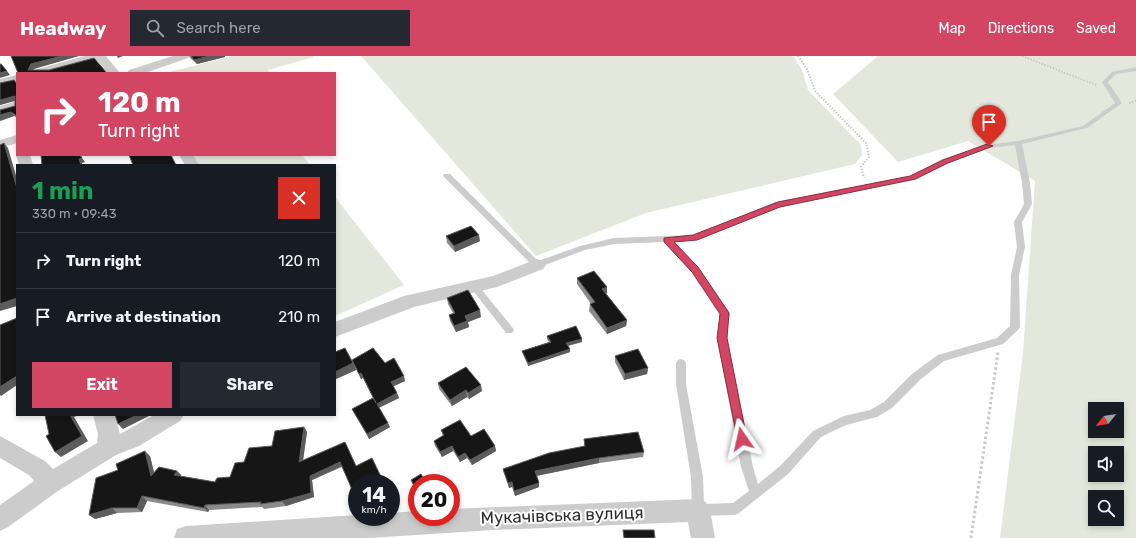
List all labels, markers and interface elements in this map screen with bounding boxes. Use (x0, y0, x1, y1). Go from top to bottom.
search box (130, 10, 410, 46)
text: Headway (20, 17, 106, 40)
icon: search (144, 17, 166, 39)
text: Search here (176, 19, 261, 37)
text: Map (939, 20, 966, 37)
text: Directions (988, 20, 1054, 37)
text: Saved (1076, 20, 1116, 37)
text: 120 m (98, 86, 181, 119)
icon: right (32, 88, 84, 140)
pin (972, 105, 1006, 146)
icon: arrive (978, 111, 1000, 133)
text: Turn right (98, 120, 180, 142)
text: 1 min (32, 177, 93, 205)
button: close (278, 177, 320, 219)
text: 330 m · 09:43 (32, 206, 116, 221)
icon: right (32, 250, 54, 272)
text: Turn right (66, 252, 141, 270)
text: 120 m (278, 252, 320, 270)
icon: arrive (32, 306, 54, 328)
text: Arrive at destination (66, 308, 221, 326)
text: 210 m (278, 308, 320, 326)
button: Exit (32, 362, 172, 408)
button: Share (180, 362, 320, 408)
north arrow (1088, 402, 1124, 438)
map controls (1088, 402, 1124, 526)
position arrow (721, 418, 763, 460)
button: sound (1088, 446, 1124, 482)
speed limit sign: 20 (408, 474, 460, 526)
text: 14 (362, 483, 386, 507)
button: search (1088, 490, 1124, 526)
street label: Мукачівська вулиця (480, 502, 644, 528)
text: km/h (362, 504, 386, 516)

